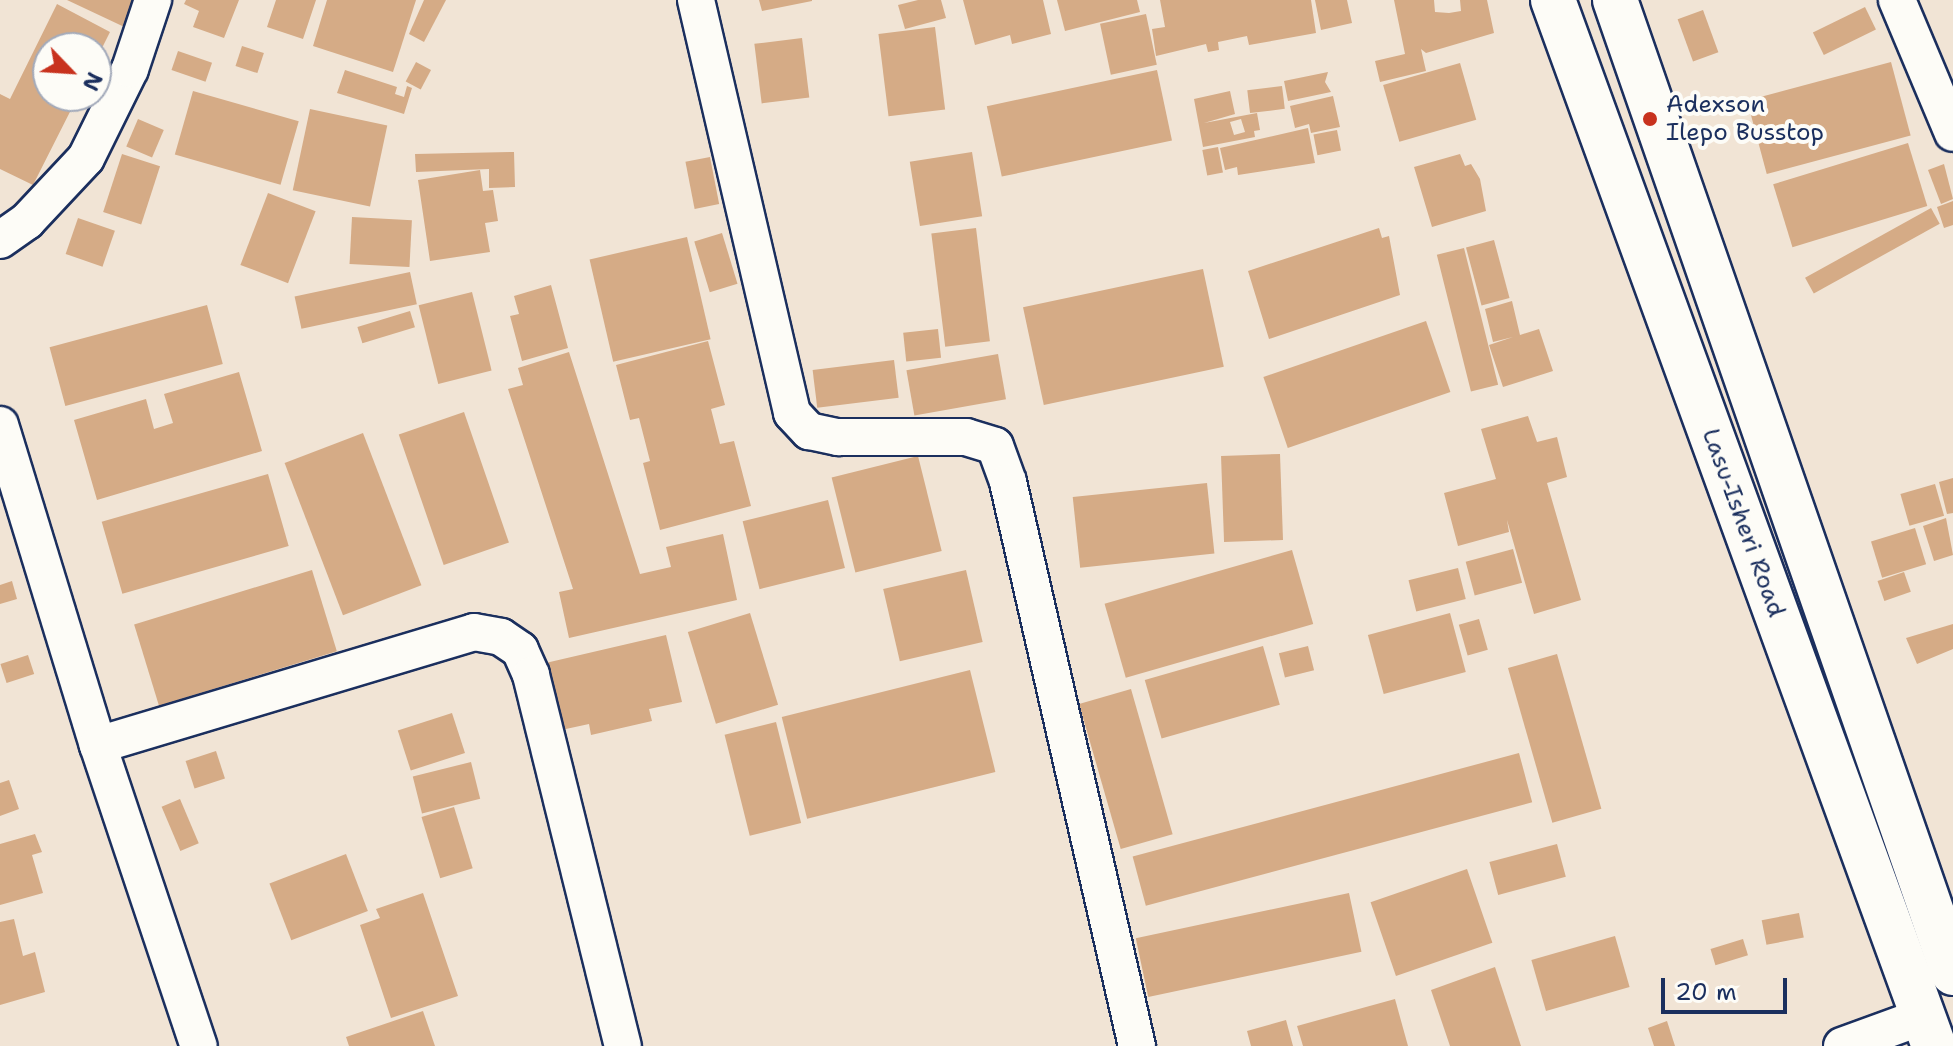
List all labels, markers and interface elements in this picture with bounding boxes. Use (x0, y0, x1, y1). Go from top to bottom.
north arrow (32, 32, 112, 112)
text: N (76, 67, 109, 96)
place label: Adexson Ilepo Busstop (1666, 91, 1824, 147)
marker: Adexson Ilepo Busstop (1641, 110, 1659, 128)
street label: Lasu-Isheri Road (1696, 425, 1790, 621)
scale bar (1665, 962, 1791, 1012)
text: 20 m (1675, 976, 1737, 1008)

